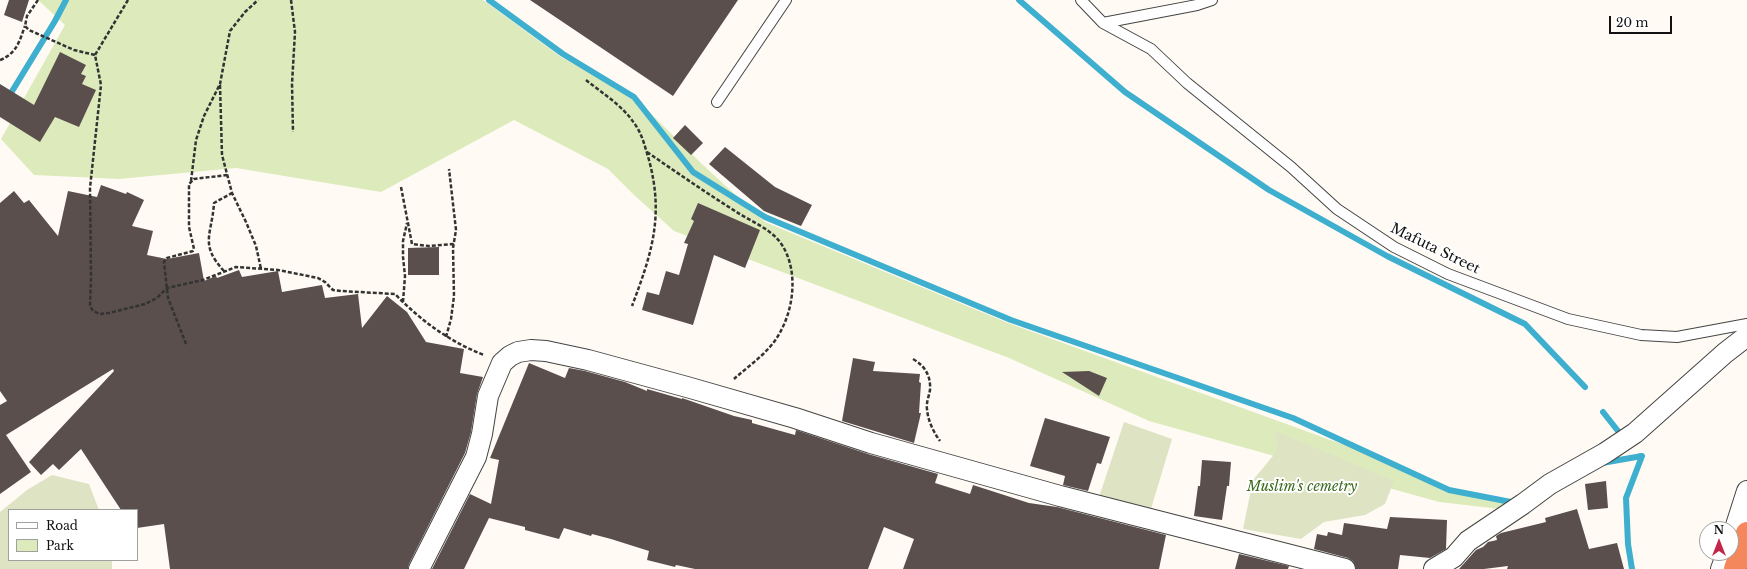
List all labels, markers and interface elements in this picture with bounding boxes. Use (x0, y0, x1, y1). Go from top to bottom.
scale bar (1611, 8, 1674, 34)
text: 20 m (1616, 15, 1648, 30)
street label: Mafuta Street (1388, 220, 1482, 278)
park label: Muslim's cemetry (1247, 479, 1357, 495)
legend (8, 509, 138, 561)
text: Road (46, 518, 78, 533)
north arrow (1699, 521, 1739, 561)
text: N (1714, 523, 1724, 537)
text: Park (46, 538, 74, 553)

